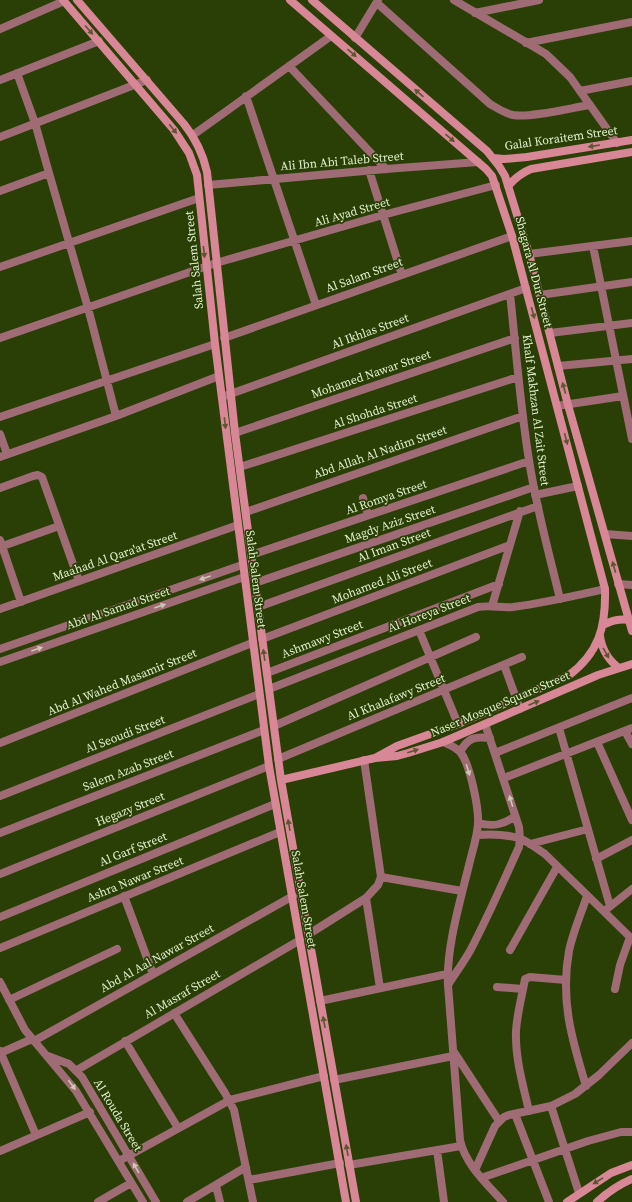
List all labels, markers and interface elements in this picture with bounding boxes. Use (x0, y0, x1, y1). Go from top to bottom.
one-way arrow (84, 24, 93, 35)
one-way arrow (347, 48, 356, 57)
one-way arrow (414, 89, 424, 98)
street label: Galal Koraitem Street (504, 122, 619, 154)
one-way arrow (168, 123, 177, 134)
one-way arrow (445, 133, 455, 143)
one-way arrow (587, 144, 600, 150)
street label: Ali Ibn Abi Taleb Street (280, 148, 404, 174)
street label: Ali Ayad Street (312, 194, 392, 230)
street label: Salah Salem Street (181, 210, 207, 310)
street label: Shagara Al Dur Street (512, 215, 556, 329)
one-way arrow (201, 246, 208, 258)
street label: Al Salam Street (323, 254, 405, 296)
one-way arrow (530, 308, 536, 320)
street label: Al Ikhlas Street (329, 310, 411, 352)
street label: Khalf Makhzan Al Zait Street (519, 333, 553, 487)
street label: Mohamed Nawar Street (309, 346, 433, 402)
one-way arrow (561, 382, 567, 394)
street label: Al Shohda Street (331, 390, 419, 432)
one-way arrow (222, 417, 228, 429)
street label: Abd Allah Al Nadim Street (311, 422, 449, 482)
one-way arrow (563, 433, 569, 445)
street label: Al Romya Street (343, 476, 429, 518)
street label: Magdy Aziz Street (343, 501, 437, 547)
street label: Al Iman Street (355, 524, 433, 566)
street label: Maahad Al Qara'at Street (51, 527, 179, 585)
street label: Salah Salem Street (242, 529, 270, 629)
street label: Mohamed Ali Street (330, 555, 434, 607)
one-way arrow (611, 561, 617, 573)
one-way arrow (199, 575, 211, 581)
street label: Abd Al Samad Street (64, 583, 172, 633)
street label: Al Horeya Street (386, 590, 473, 636)
one-way arrow (154, 603, 166, 609)
street label: Ashmawy Street (279, 616, 365, 662)
street label: Abd Al Wahed Masamir Street (45, 645, 199, 719)
one-way arrow (31, 646, 43, 652)
one-way arrow (603, 648, 609, 659)
one-way arrow (261, 649, 267, 661)
street label: Naser Mosque Square Street (428, 667, 572, 741)
street label: Al Khalafawy Street (345, 670, 448, 724)
one-way arrow (528, 700, 539, 706)
street label: Al Seoudi Street (83, 711, 167, 757)
street label: Salem Azab Street (80, 745, 176, 795)
one-way arrow (407, 748, 419, 754)
one-way arrow (465, 764, 471, 776)
street label: Hegazy Street (93, 788, 167, 830)
one-way arrow (508, 795, 514, 807)
one-way arrow (286, 819, 292, 831)
street label: Al Garf Street (97, 828, 169, 870)
street label: Salah Salem Street (288, 849, 320, 949)
street label: Ashra Nawar Street (84, 852, 186, 906)
street label: Abd Al Aal Nawar Street (97, 920, 217, 996)
street label: Al Masraf Street (141, 966, 223, 1022)
one-way arrow (321, 1016, 327, 1028)
street label: Al Rouda Street (90, 1076, 146, 1154)
one-way arrow (68, 1080, 76, 1091)
one-way arrow (343, 1144, 349, 1156)
one-way arrow (132, 1162, 139, 1174)
one-way arrow (592, 1177, 604, 1184)

